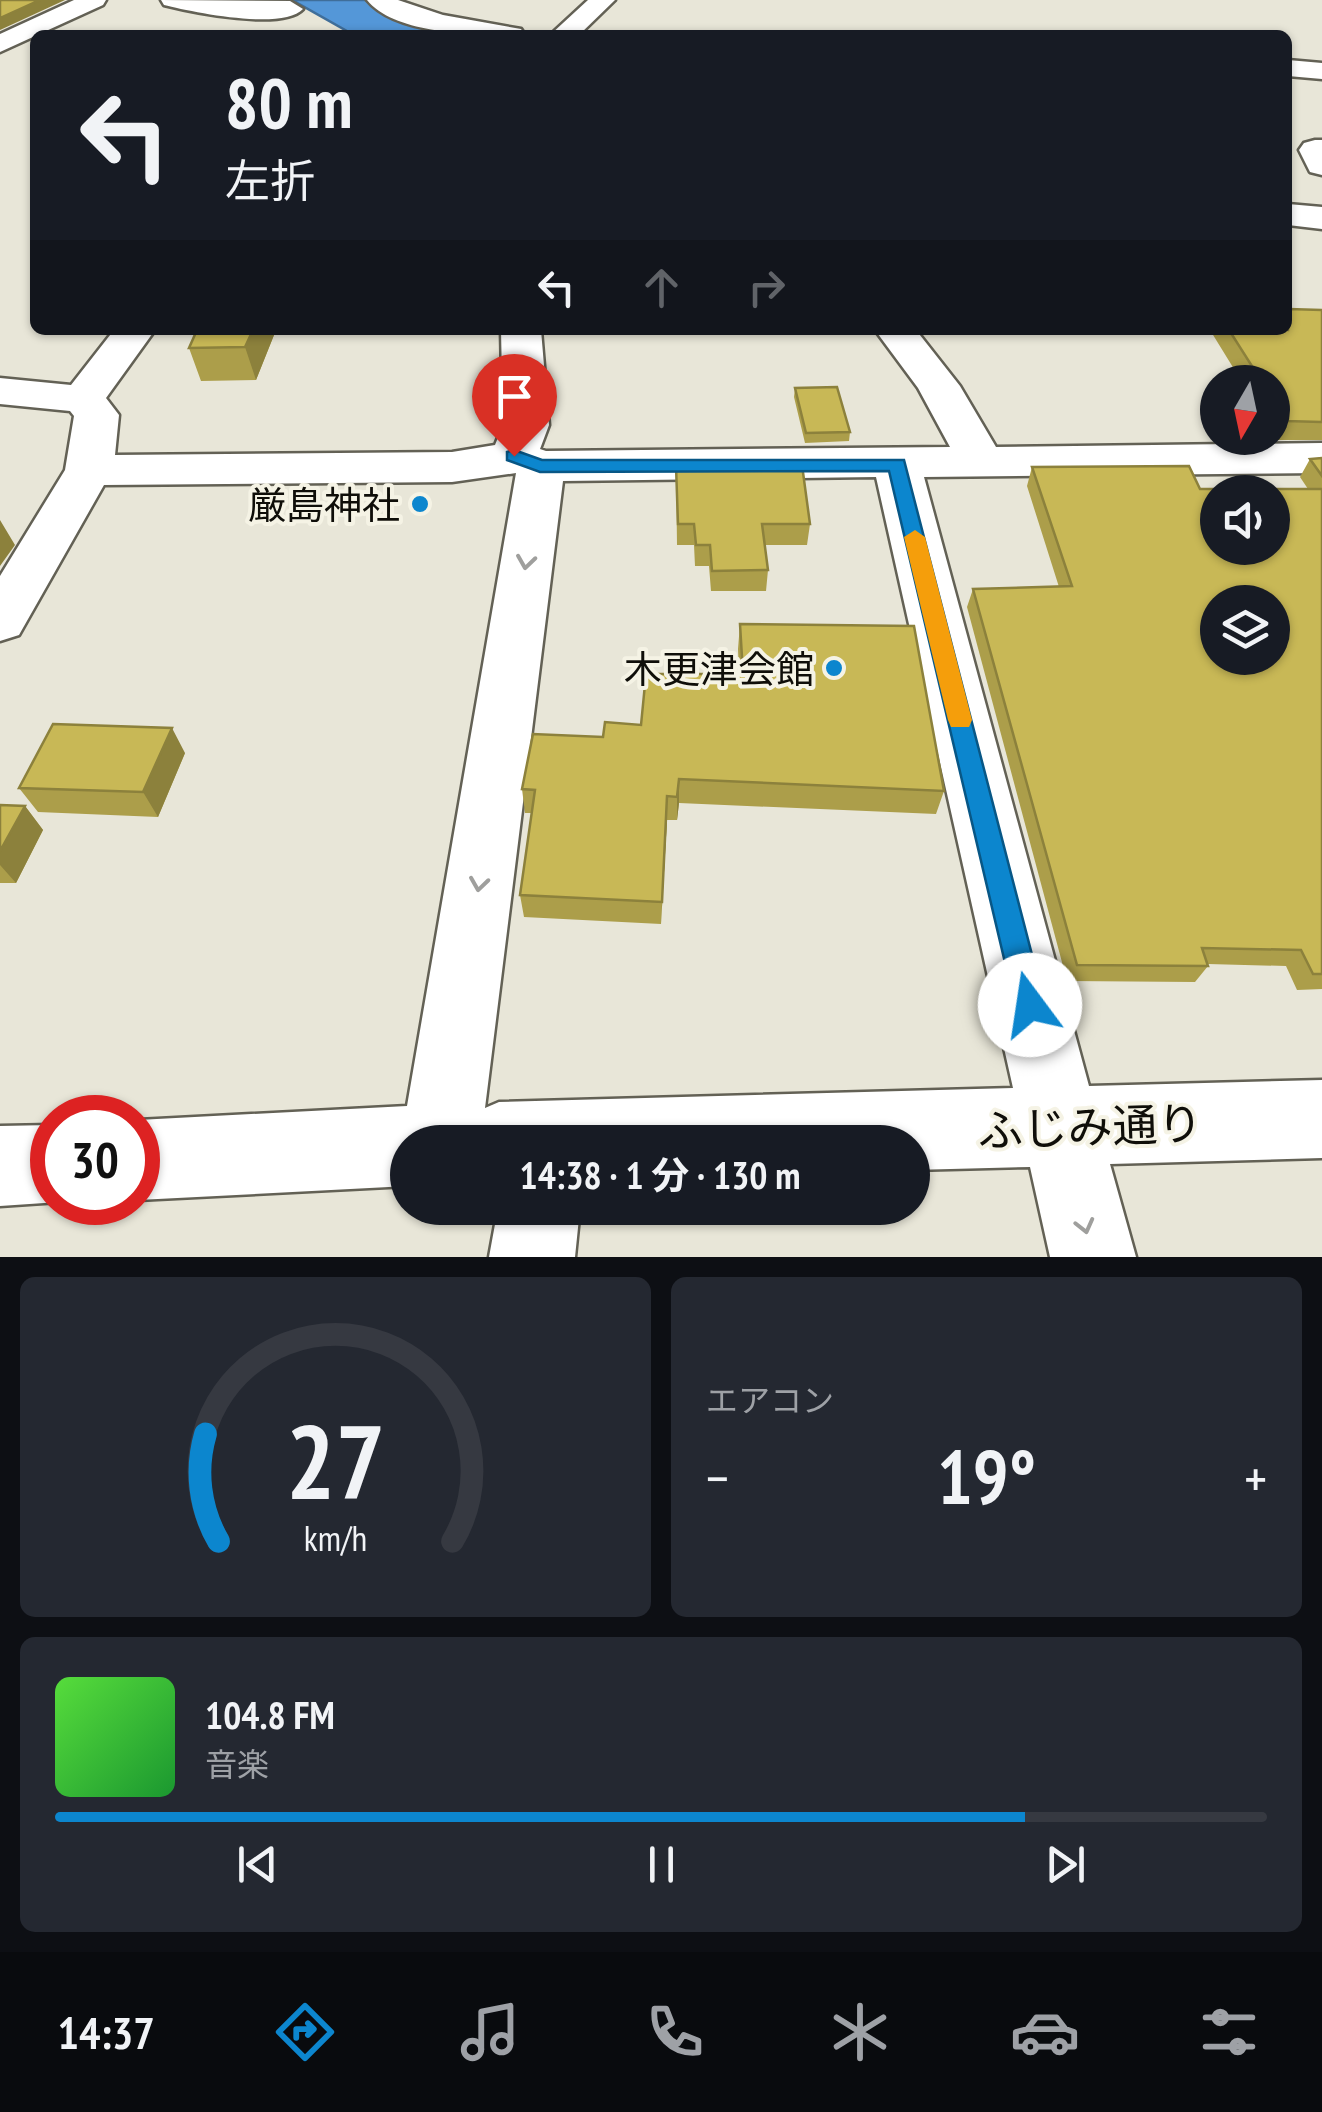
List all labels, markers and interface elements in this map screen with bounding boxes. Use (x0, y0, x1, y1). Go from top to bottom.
text: 80 m (225, 57, 353, 147)
icon: left (60, 70, 190, 200)
text: 左折 (225, 151, 315, 209)
icon: left (529, 260, 584, 315)
icon: ahead (634, 260, 689, 315)
icon: right (739, 260, 794, 315)
pin (472, 354, 557, 457)
north arrow (1200, 365, 1290, 455)
map controls (1200, 365, 1290, 675)
icon: arrive (487, 369, 542, 424)
button: sound (1200, 475, 1290, 565)
place label: 厳島神社 (248, 480, 400, 529)
marker: 厳島神社 (409, 493, 431, 515)
one-way arrow (517, 554, 538, 571)
button: layers (1200, 585, 1290, 675)
place label: 木更津会館 (624, 644, 814, 693)
marker: 木更津会館 (823, 657, 845, 679)
one-way arrow (470, 876, 491, 892)
position arrow (978, 953, 1082, 1057)
street label: ふじみ通り (977, 1093, 1203, 1159)
speed limit sign: 30 (30, 1095, 160, 1225)
text: 14:38 · 1 分 · 130 m (520, 1150, 800, 1199)
one-way arrow (1074, 1217, 1095, 1234)
text: エアコン (706, 1379, 834, 1421)
text: 27 (286, 1393, 385, 1528)
text: 19° (937, 1428, 1036, 1525)
text: − (706, 1442, 729, 1513)
text: + (1244, 1442, 1267, 1513)
text: km/h (304, 1515, 367, 1561)
text: 104.8 FM (205, 1690, 335, 1739)
text: 音楽 (205, 1743, 269, 1785)
icon: previous (230, 1837, 285, 1892)
icon: pause (634, 1837, 689, 1892)
icon: next (1038, 1837, 1093, 1892)
icon: directions (270, 1997, 340, 2067)
icon: music (455, 1997, 525, 2067)
icon: phone (640, 1997, 710, 2067)
icon: climate (825, 1997, 895, 2067)
icon: car (1010, 1997, 1080, 2067)
icon: filters (1194, 1997, 1264, 2067)
text: 14:37 (57, 2003, 155, 2061)

